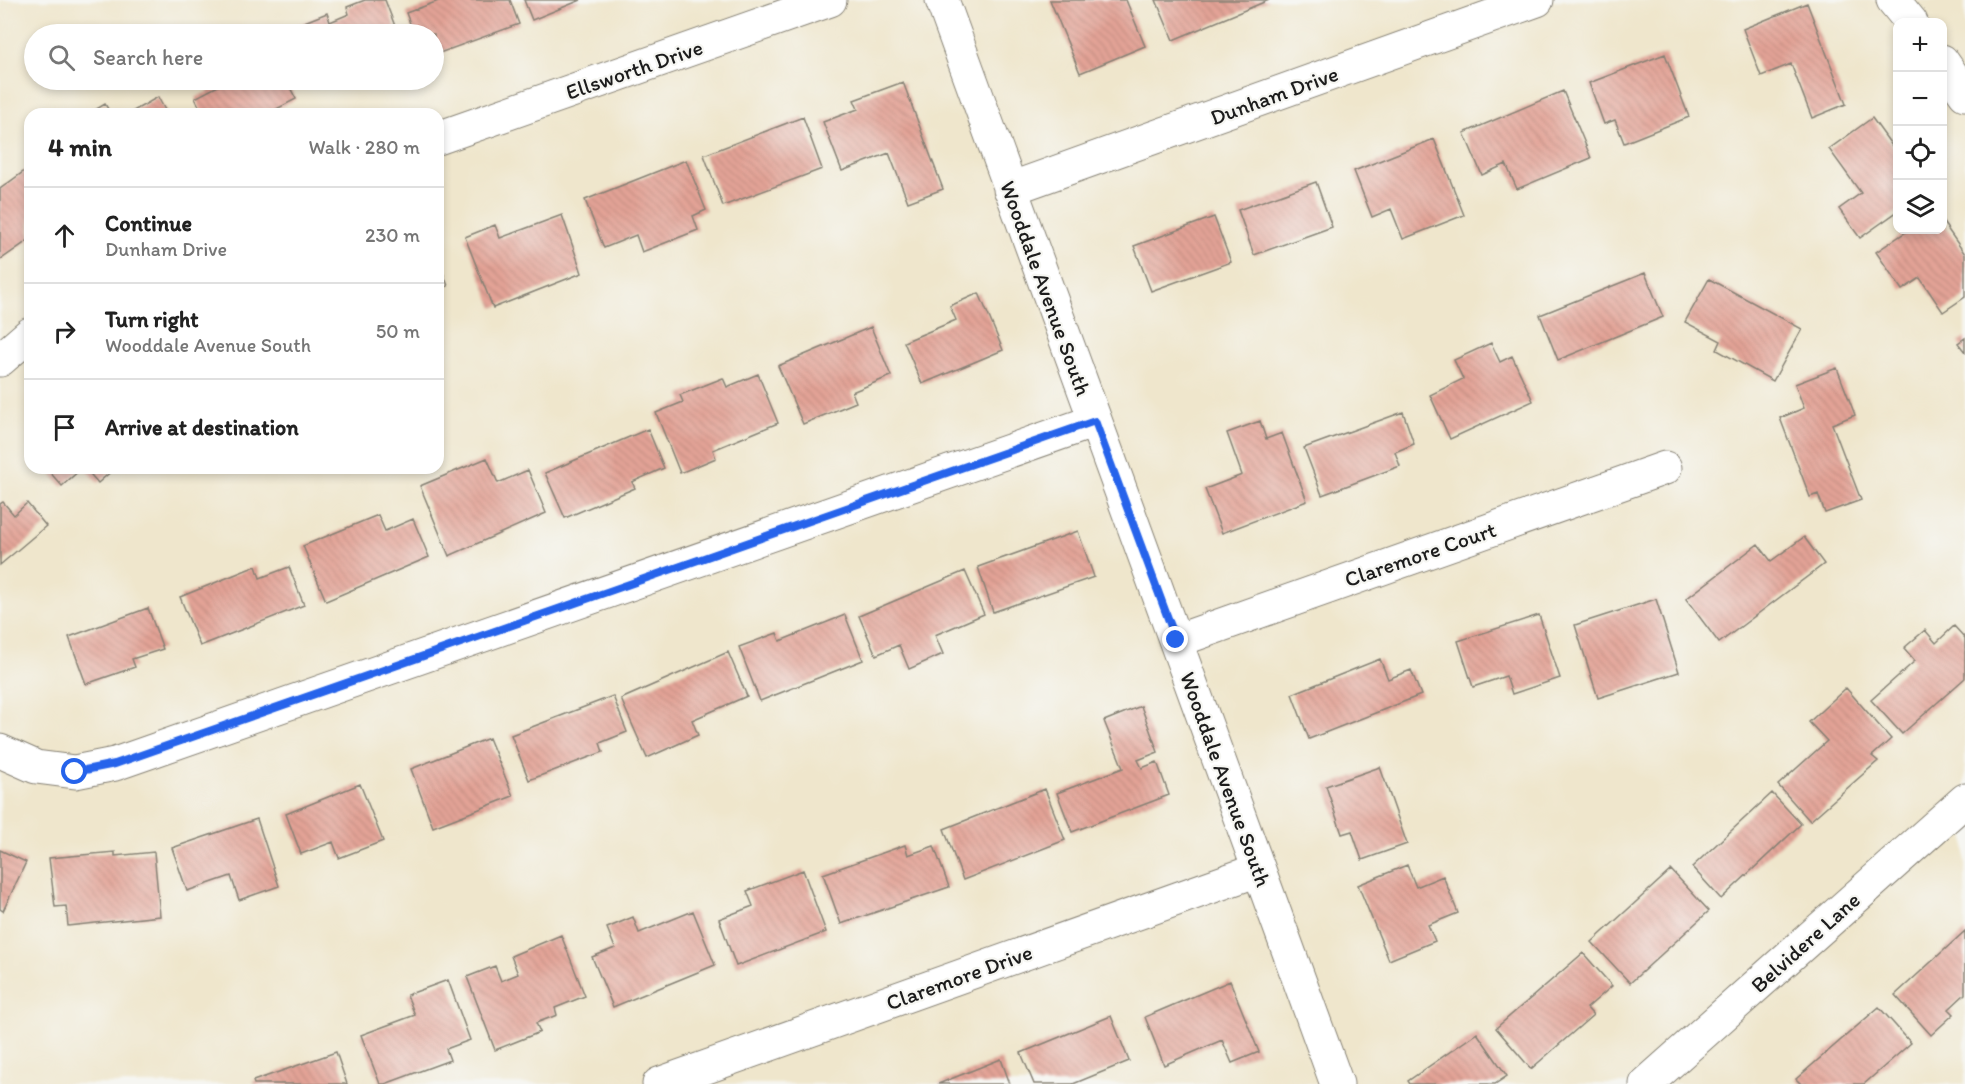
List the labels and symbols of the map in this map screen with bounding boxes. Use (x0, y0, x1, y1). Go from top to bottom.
street label: Ellsworth Drive (562, 33, 706, 106)
street label: Dunham Drive (1206, 60, 1342, 131)
street label: Wooddale Avenue South (994, 177, 1097, 399)
street label: Claremore Court (1341, 516, 1500, 593)
route end (1162, 626, 1188, 652)
street label: Wooddale Avenue South (1174, 668, 1277, 890)
route start (61, 758, 87, 784)
street label: Belvidere Lane (1745, 886, 1866, 998)
street label: Claremore Drive (882, 938, 1036, 1016)

